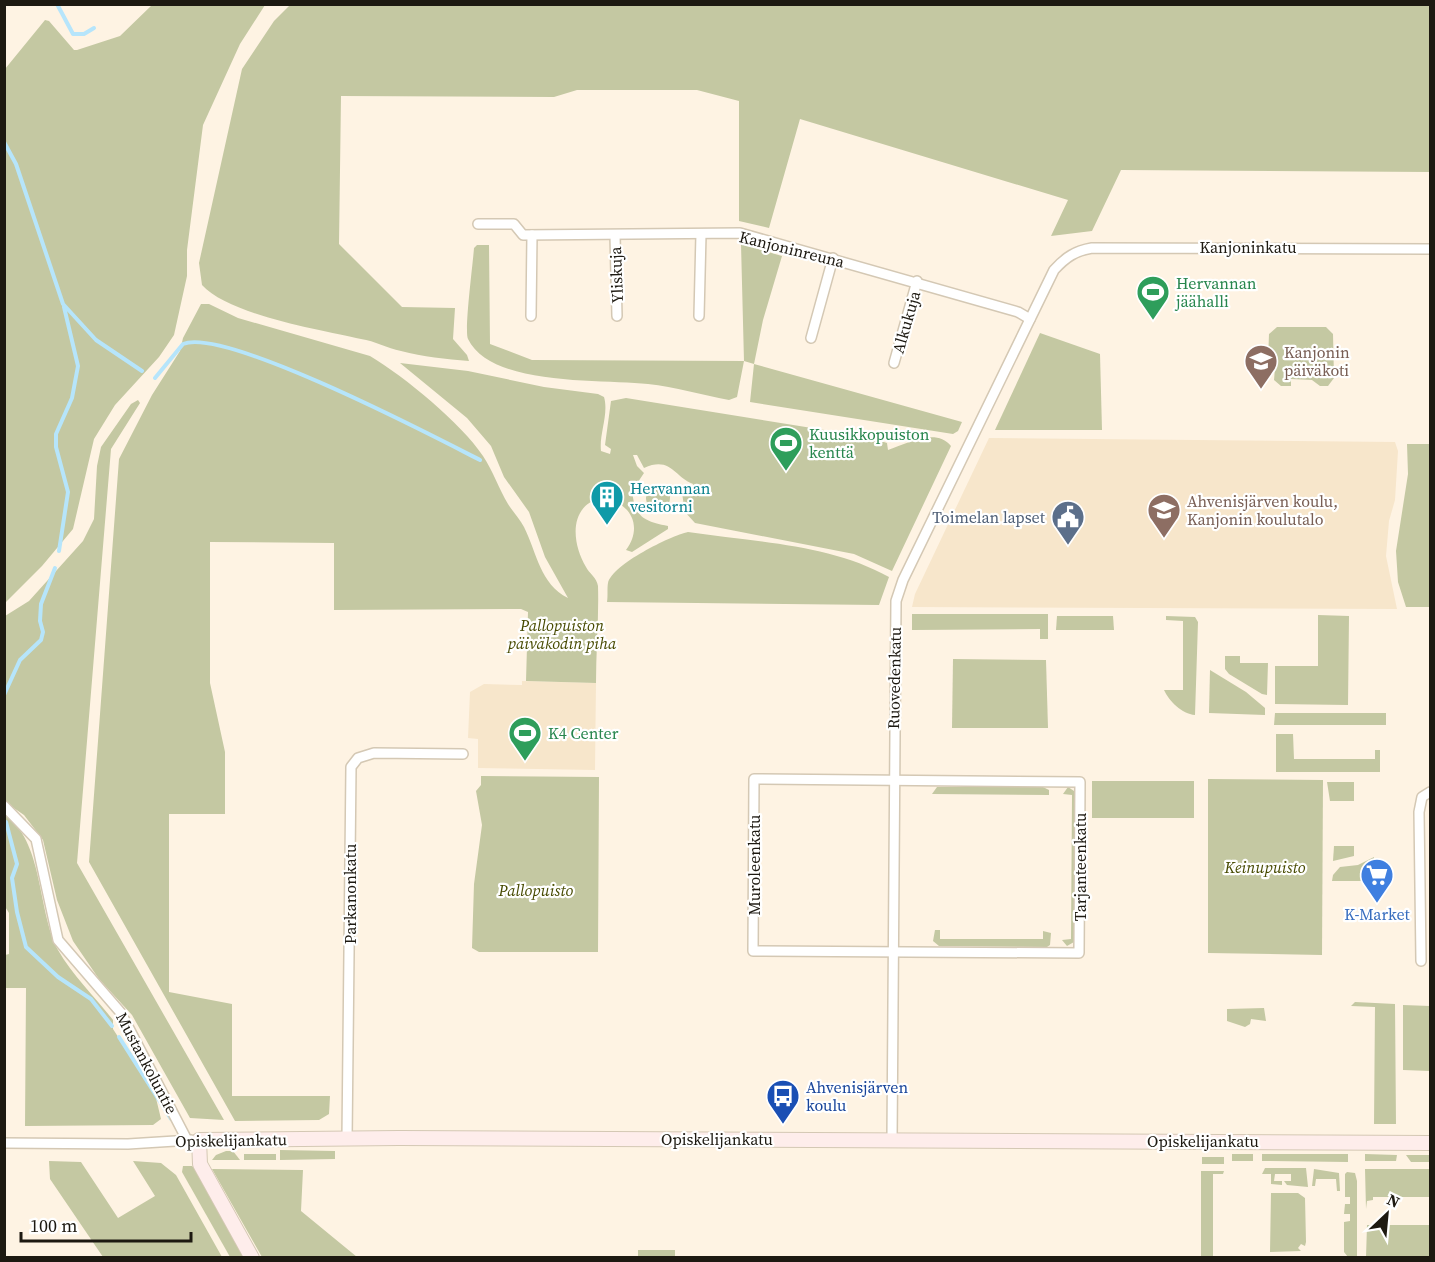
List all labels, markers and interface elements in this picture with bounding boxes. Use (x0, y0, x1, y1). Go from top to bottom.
street label: Kanjoninreuna (737, 225, 848, 273)
street label: Kanjoninkatu (1199, 236, 1297, 258)
street label: Yliskuja (604, 245, 628, 304)
place label: Hervannan jäähalli (1174, 272, 1257, 312)
sports icon: Hervannan jäähalli (1135, 274, 1171, 321)
street label: Alkukuja (887, 287, 926, 356)
place label: Kanjonin päiväkoti (1284, 341, 1350, 381)
school or university icon: Kanjonin päiväkoti (1243, 343, 1279, 390)
place label: Kuusikkopuiston kenttä (809, 423, 930, 463)
sports icon: Kuusikkopuiston kenttä (768, 425, 804, 472)
place label: Hervannan vesitorni (630, 477, 711, 517)
building icon: Hervannan vesitorni (589, 479, 625, 526)
place label: Ahvenisjärven koulu, Kanjonin koulutalo (1187, 490, 1338, 530)
school or university icon: Ahvenisjärven koulu, Kanjonin koulutalo (1146, 492, 1182, 539)
public building icon: Toimelan lapset (1050, 499, 1086, 546)
place label: Toimelan lapset (932, 506, 1046, 528)
park label: Pallopuiston päiväkodin piha (506, 614, 617, 654)
street label: Ruovedenkatu (882, 627, 906, 729)
sports icon: K4 Center (507, 715, 543, 762)
place label: K4 Center (548, 722, 619, 744)
street label: Tarjanteenkatu (1069, 813, 1091, 921)
street label: Muroleenkatu (743, 815, 765, 915)
street label: Parkanonkatu (339, 844, 361, 944)
park label: Keinupuisto (1223, 856, 1306, 878)
supermarket icon: K-Market (1359, 857, 1395, 904)
park label: Pallopuisto (498, 879, 574, 901)
place label: K-Market (1344, 903, 1411, 925)
street label: Mustankoluntie (111, 1008, 183, 1118)
place label: Ahvenisjärven koulu (806, 1076, 908, 1116)
bus stop icon: Ahvenisjärven koulu (765, 1078, 801, 1125)
street label: Opiskelijankatu (175, 1128, 287, 1152)
street label: Opiskelijankatu (661, 1128, 773, 1150)
street label: Opiskelijankatu (1147, 1130, 1259, 1152)
north arrow (1357, 1184, 1417, 1244)
text: N (1384, 1188, 1404, 1213)
scale bar (21, 1205, 190, 1243)
text: 100 m (30, 1213, 77, 1238)

